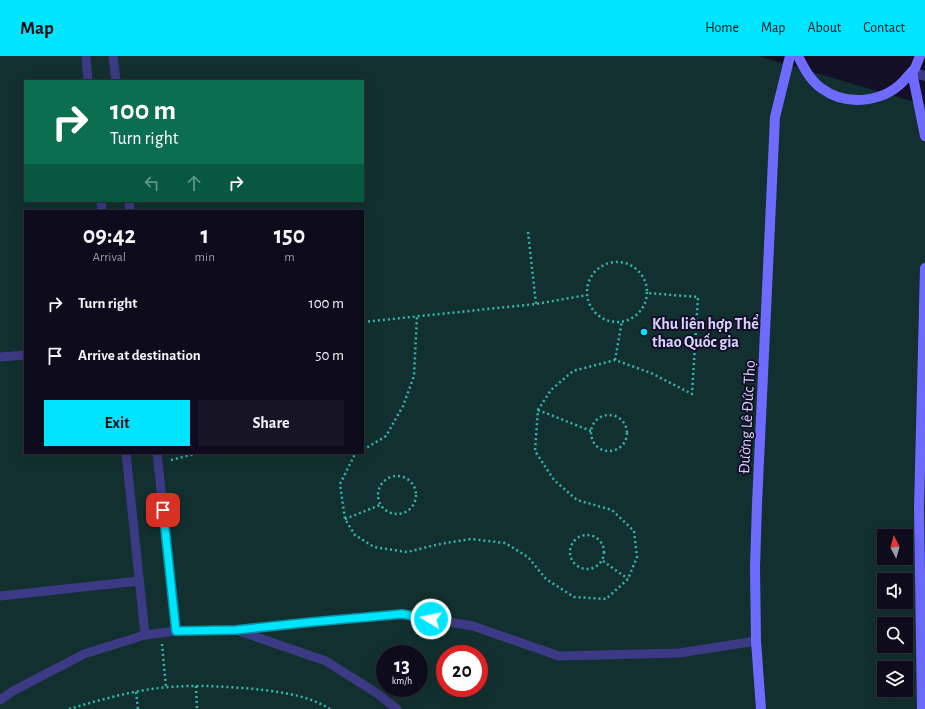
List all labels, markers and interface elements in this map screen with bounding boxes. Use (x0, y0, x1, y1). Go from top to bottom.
text: Map (20, 19, 54, 38)
text: Home (705, 21, 739, 35)
text: Map (761, 21, 785, 35)
text: About (807, 21, 841, 35)
text: Contact (863, 21, 905, 35)
icon: right (44, 96, 96, 148)
text: 100 m (110, 97, 176, 125)
text: Turn right (110, 130, 179, 148)
icon: left (141, 172, 163, 194)
icon: ahead (183, 172, 205, 194)
icon: right (225, 172, 247, 194)
text: 09:42 (83, 224, 136, 248)
text: 1 (200, 224, 209, 248)
text: 150 (274, 224, 305, 248)
text: Arrival (93, 251, 126, 264)
text: min (195, 251, 215, 264)
text: m (284, 251, 295, 264)
icon: right (44, 293, 66, 315)
text: Turn right (78, 296, 137, 311)
text: 100 m (309, 296, 344, 311)
place label: Khu liên hợp Thể thao Quốc gia (652, 314, 759, 351)
marker: Khu liên hợp Thể thao Quốc gia (639, 327, 649, 337)
icon: arrive (44, 345, 66, 367)
text: Arrive at destination (78, 348, 201, 363)
text: 50 m (315, 348, 344, 363)
street label: Đường Lê Đức Thọ (736, 359, 758, 474)
button: Exit (44, 400, 190, 446)
button: Share (198, 400, 344, 446)
pin (146, 493, 180, 527)
icon: arrive (152, 499, 174, 521)
north arrow (877, 529, 913, 565)
map controls (877, 529, 913, 697)
button: sound (877, 573, 913, 609)
position arrow (410, 598, 452, 640)
button: search (877, 617, 913, 653)
speed limit sign: 20 (436, 645, 488, 697)
text: 13 (394, 656, 410, 676)
button: layers (877, 661, 913, 697)
text: km/h (392, 676, 412, 686)

